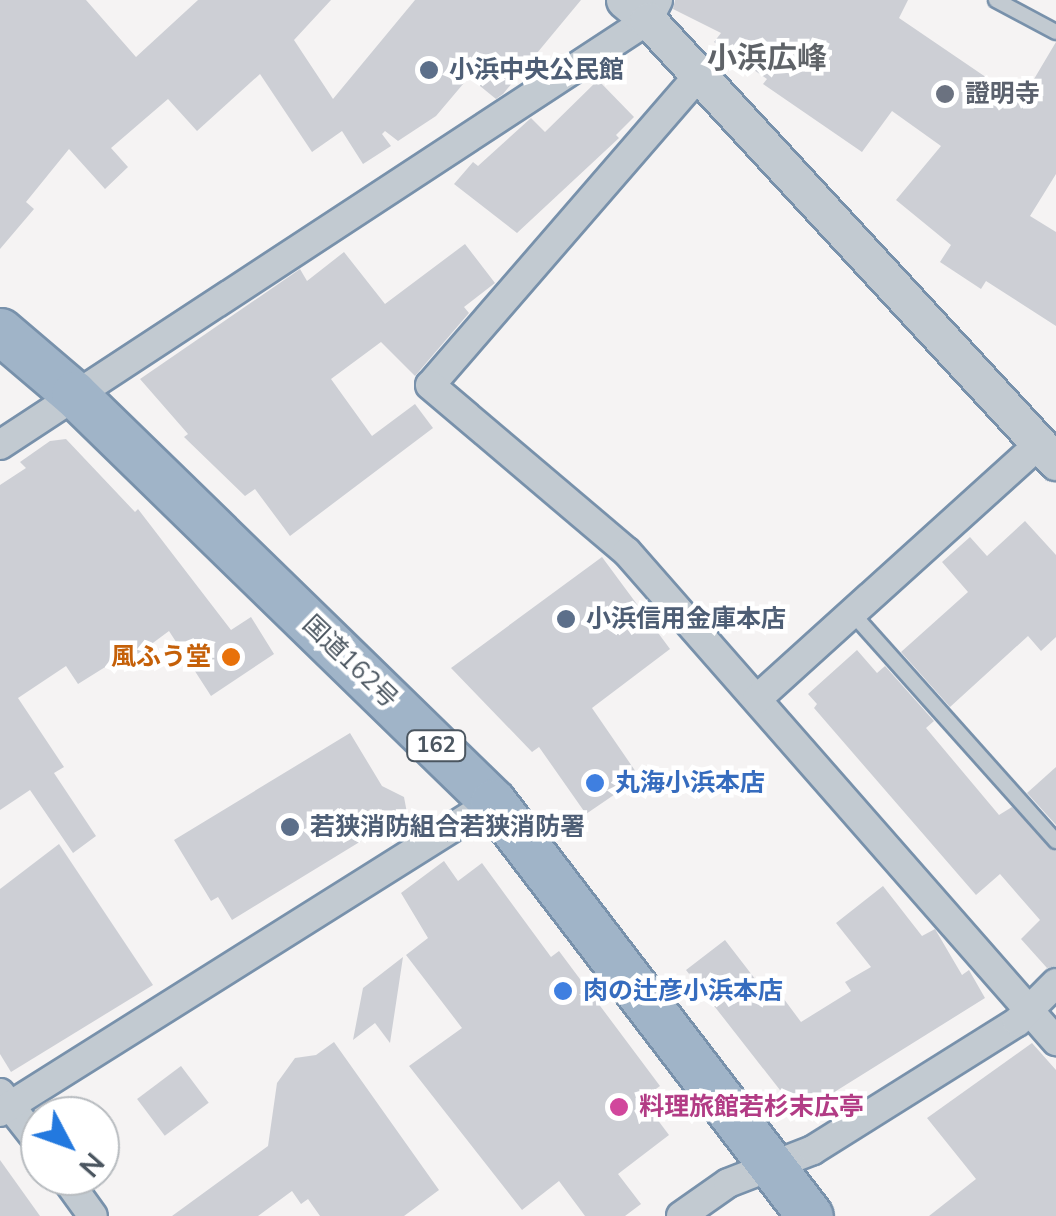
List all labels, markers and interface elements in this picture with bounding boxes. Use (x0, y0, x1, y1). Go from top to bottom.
district label: 小浜広峰 (707, 41, 827, 77)
place label: 小浜中央公民館 (449, 55, 624, 85)
marker: 小浜中央公民館 (418, 59, 440, 81)
place label: 證明寺 (965, 79, 1040, 109)
marker: 證明寺 (934, 83, 956, 105)
place label: 小浜信用金庫本店 (586, 604, 786, 634)
marker: 小浜信用金庫本店 (555, 608, 577, 630)
street label: 国道162号 (296, 610, 404, 714)
place label: 風ふう堂 (111, 642, 211, 672)
marker: 風ふう堂 (220, 646, 242, 668)
road number: 162 (406, 729, 466, 763)
place label: 丸海小浜本店 (615, 768, 765, 798)
marker: 丸海小浜本店 (584, 772, 606, 794)
place label: 若狭消防組合若狭消防署 (310, 812, 585, 842)
marker: 若狭消防組合若狭消防署 (279, 816, 301, 838)
place label: 肉の辻彦小浜本店 (583, 976, 783, 1006)
marker: 肉の辻彦小浜本店 (552, 980, 574, 1002)
place label: 料理旅館若杉末広亭 (639, 1092, 864, 1122)
north arrow (20, 1096, 120, 1196)
marker: 料理旅館若杉末広亭 (608, 1096, 630, 1118)
text: N (70, 1144, 112, 1185)

